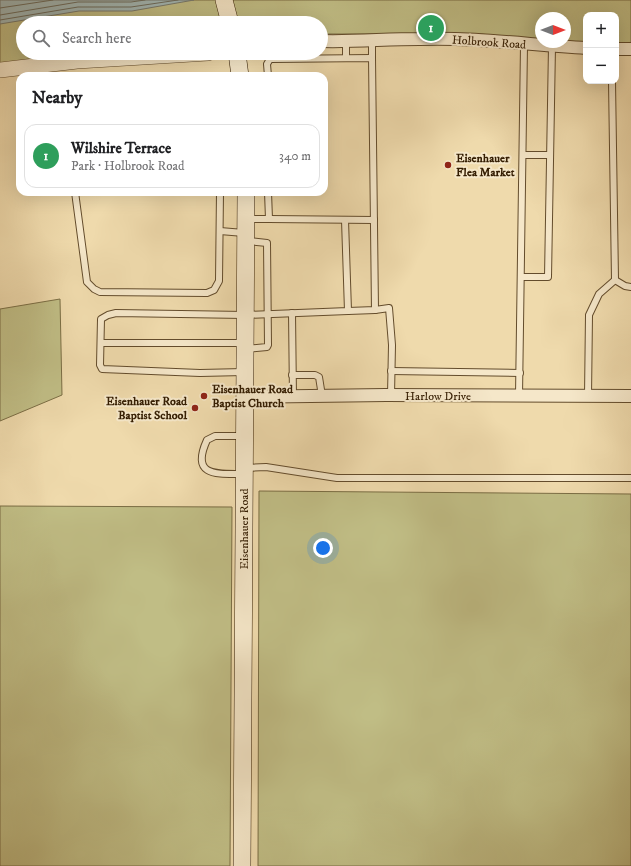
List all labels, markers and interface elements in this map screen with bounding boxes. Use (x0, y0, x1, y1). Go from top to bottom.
north arrow (535, 12, 571, 48)
map controls (583, 12, 619, 84)
button: + (583, 12, 619, 48)
pin: 1 (418, 13, 444, 43)
search box (16, 16, 328, 60)
icon: search (30, 27, 52, 49)
text: Search here (62, 29, 131, 48)
street label: Holbrook Road (451, 32, 527, 53)
button: − (583, 48, 619, 84)
text: Nearby (32, 87, 82, 109)
text: Wilshire Terrace (71, 139, 171, 158)
text: 1 (44, 148, 48, 164)
text: 340 m (279, 148, 311, 164)
place label: Eisenhauer Flea Market (456, 151, 515, 180)
text: Park · Holbrook Road (71, 158, 185, 174)
marker: Eisenhauer Flea Market (443, 160, 453, 170)
place label: Eisenhauer Road Baptist Church (212, 382, 294, 411)
street label: Harlow Drive (405, 389, 471, 404)
marker: Eisenhauer Road Baptist Church (199, 391, 209, 401)
place label: Eisenhauer Road Baptist School (106, 394, 188, 423)
marker: Eisenhauer Road Baptist School (190, 403, 200, 413)
street label: Eisenhauer Road (237, 489, 252, 569)
your location (313, 538, 333, 558)

